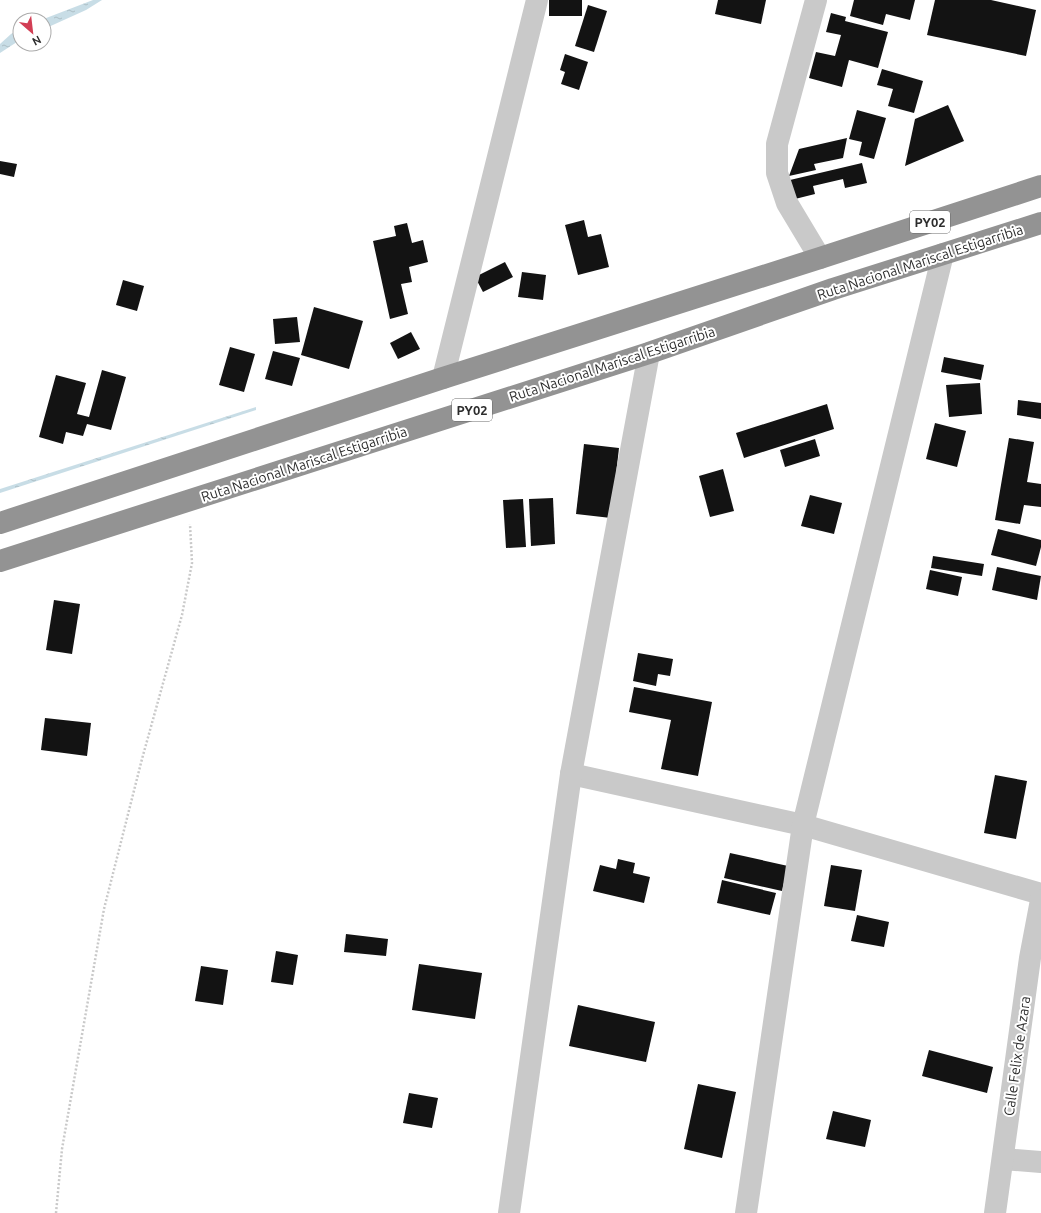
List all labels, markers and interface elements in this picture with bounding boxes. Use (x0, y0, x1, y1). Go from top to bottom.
north arrow (12, 12, 52, 52)
text: N (30, 34, 43, 48)
road number: PY02 (910, 211, 950, 233)
street label: Ruta Nacional Mariscal Estigarribia (815, 221, 1025, 303)
street label: Ruta Nacional Mariscal Estigarribia (507, 323, 717, 405)
road number: PY02 (452, 399, 492, 421)
street label: Ruta Nacional Mariscal Estigarribia (199, 423, 409, 505)
street label: Calle Felix de Azara (1001, 995, 1033, 1117)

